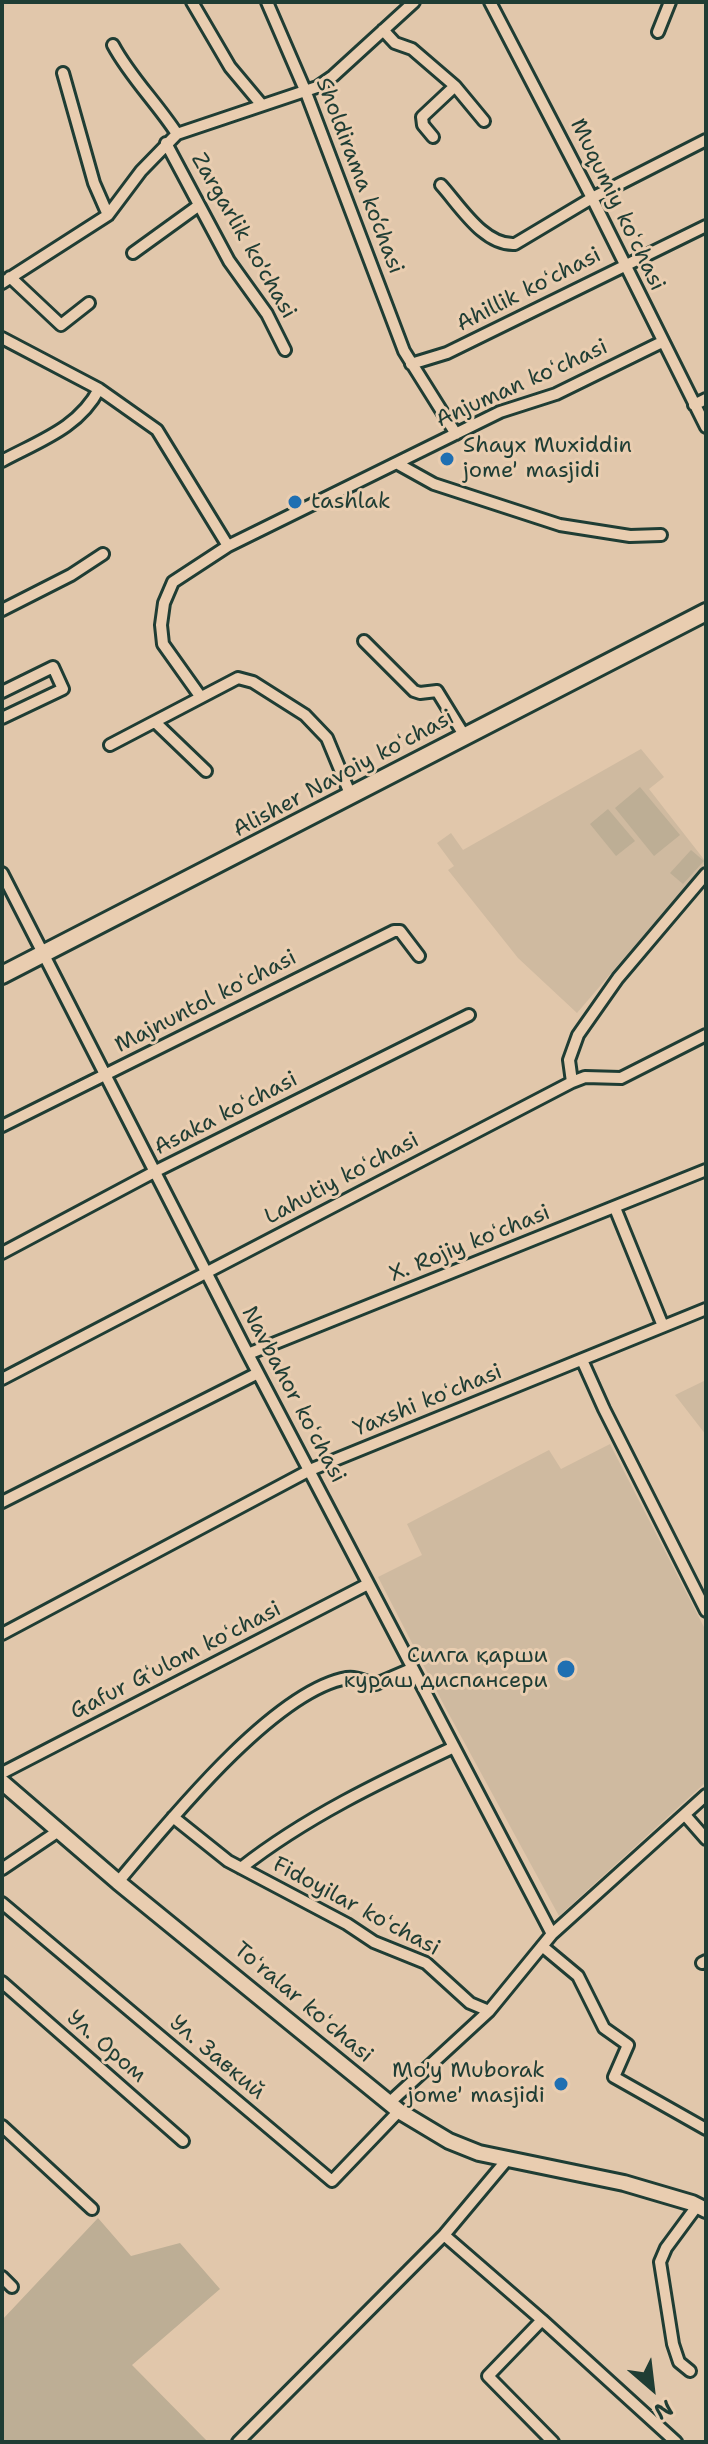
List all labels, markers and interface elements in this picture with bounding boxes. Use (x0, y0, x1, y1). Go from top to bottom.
street label: Sholdirama ko‘chasi (309, 74, 409, 278)
street label: Muqumiy koʻchasi (564, 115, 670, 295)
street label: Zargarlik ko'chasi (185, 148, 301, 324)
street label: Ahillik koʻchasi (452, 242, 606, 338)
street label: Anjuman koʻchasi (432, 334, 612, 434)
place label: Shayx Muxiddin jome' masjidi (463, 433, 632, 484)
marker: Shayx Muxiddin jome' masjidi (438, 450, 456, 468)
place label: tashlak (311, 489, 391, 515)
marker: tashlak (286, 493, 304, 511)
street label: Alisher Navoiy koʻchasi (229, 704, 459, 844)
street label: Majnuntol koʻchasi (111, 945, 301, 1059)
street label: Asaka koʻchasi (150, 1067, 302, 1161)
street label: Lahutiy koʻchasi (260, 1127, 424, 1231)
street label: X. Rojiy koʻchasi (386, 1200, 554, 1288)
street label: Navbahor koʻchasi (235, 1302, 351, 1488)
street label: Yaxshi koʻchasi (350, 1359, 506, 1443)
street label: Gafur Gʻulom koʻchasi (66, 1596, 286, 1726)
place label: Силга қарши кураш диспансери (344, 1643, 548, 1694)
marker: Силга қарши кураш диспансери (555, 1658, 577, 1680)
street label: Fidoyilar koʻchasi (268, 1852, 444, 1962)
street label: Toʻralar koʻchasi (228, 1937, 378, 2069)
street label: Ул. Ором (61, 2005, 151, 2089)
street label: Ул. Завкий (164, 2010, 270, 2106)
place label: Mo'y Muborak jome' masjidi (392, 2058, 545, 2110)
marker: Mo'y Muborak jome' masjidi (552, 2075, 570, 2093)
north arrow (612, 2348, 692, 2428)
text: N (649, 2393, 678, 2427)

